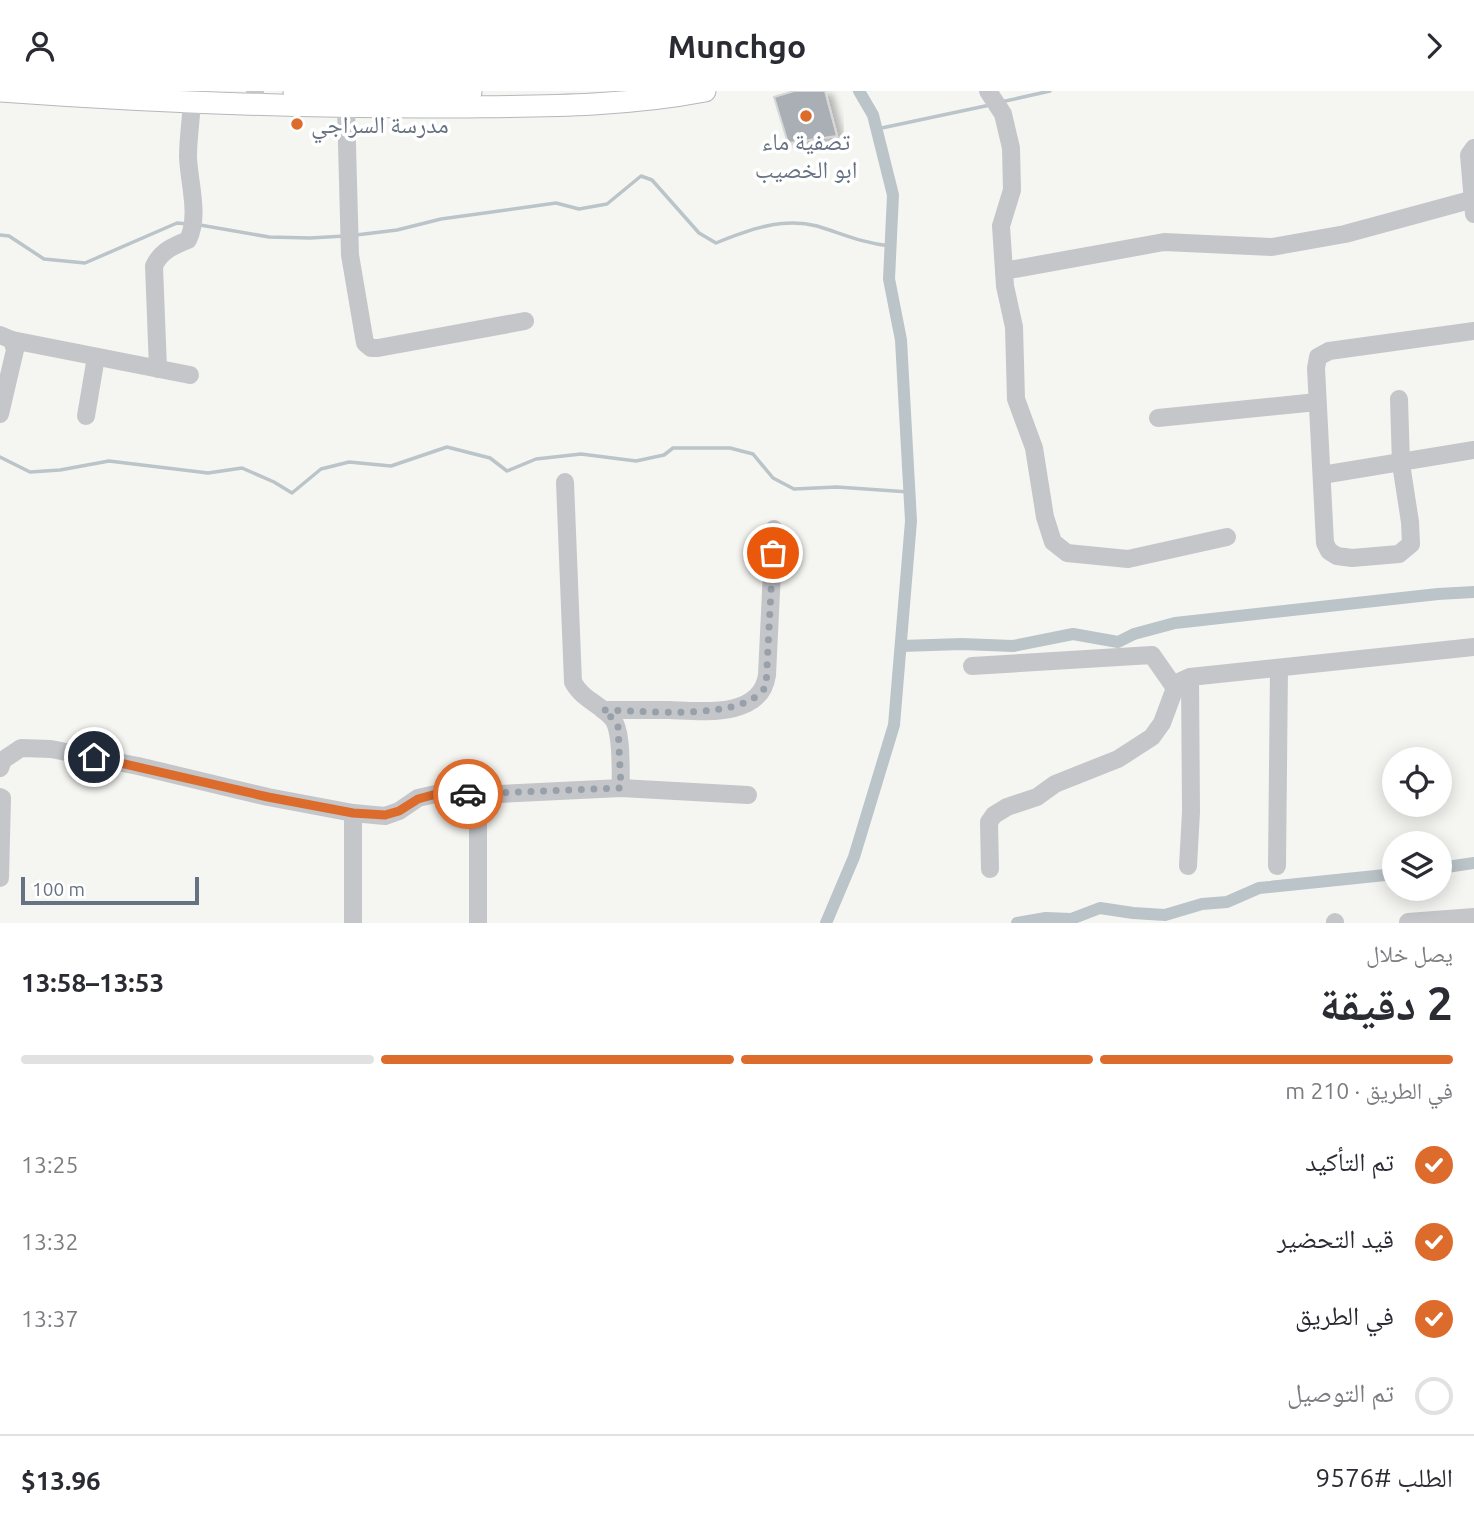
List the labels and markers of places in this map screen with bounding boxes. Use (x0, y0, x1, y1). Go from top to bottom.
marker: تصفية ماء ابو الخصيب (798, 108, 814, 124)
place label: مدرسة السراجي (311, 111, 449, 144)
marker: مدرسة السراجي (289, 116, 305, 132)
place label: تصفية ماء ابو الخصيب (755, 128, 857, 183)
pin (743, 523, 803, 583)
pin (64, 727, 124, 787)

